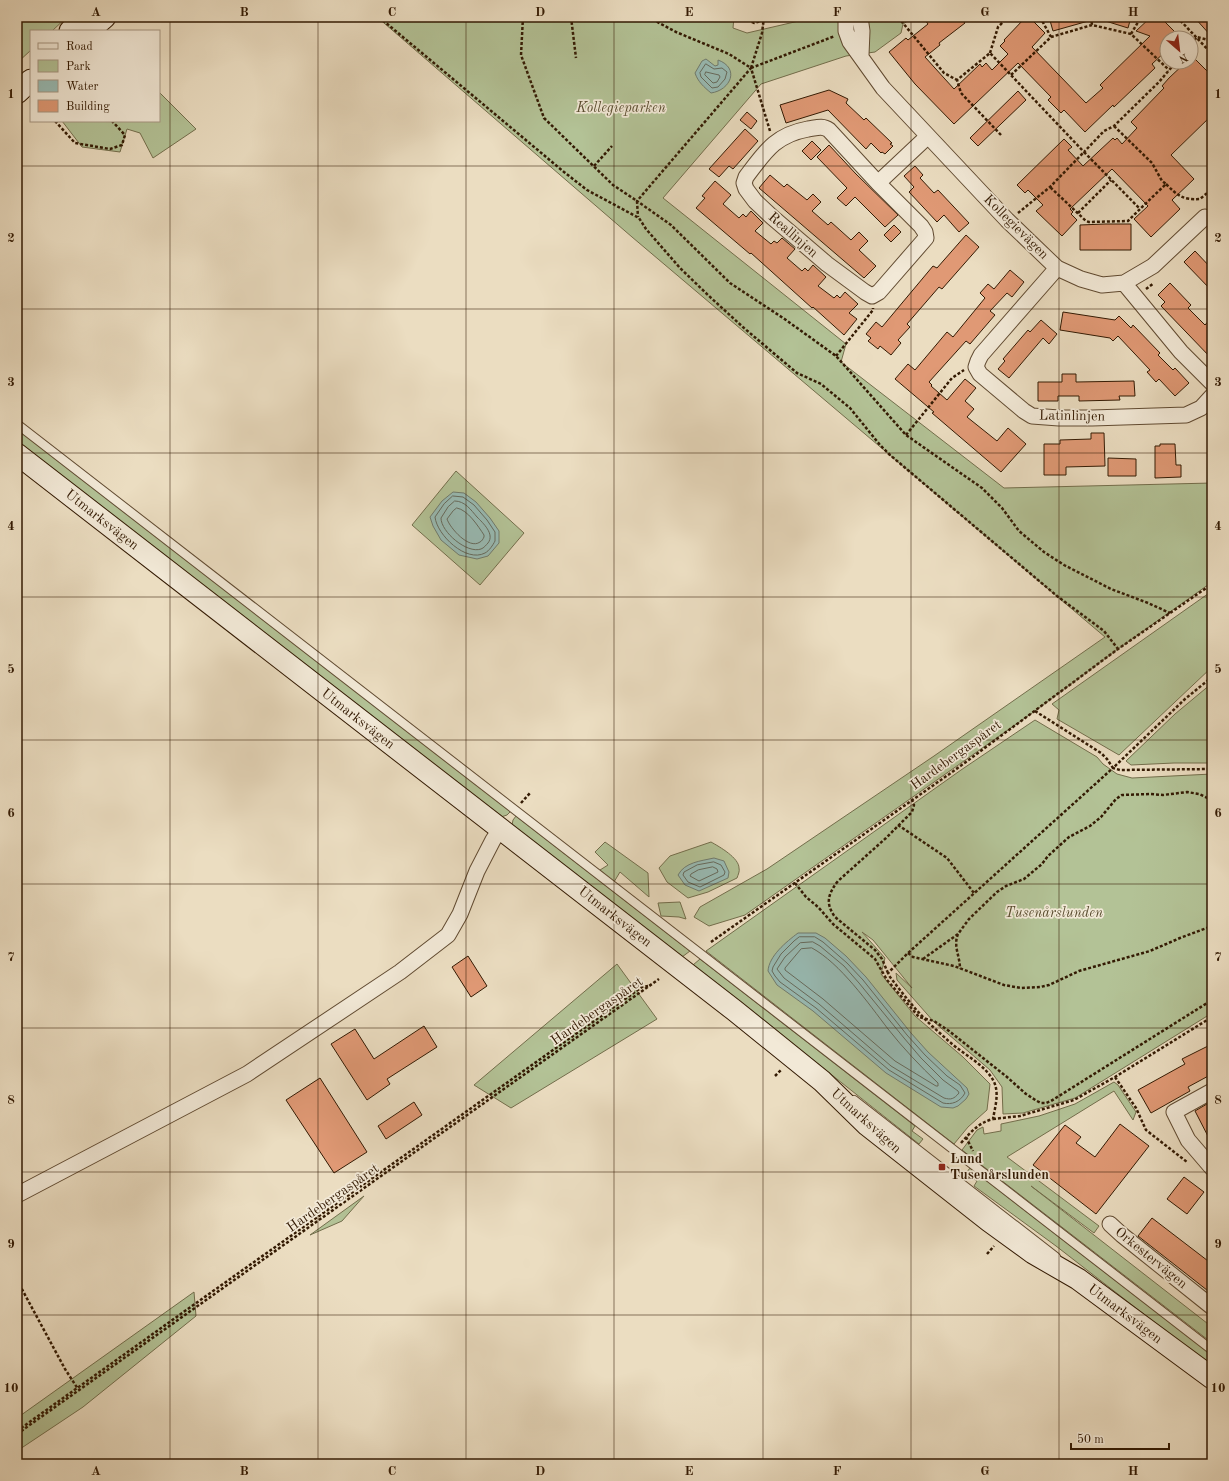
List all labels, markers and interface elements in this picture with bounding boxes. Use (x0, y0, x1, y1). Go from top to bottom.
text: A (91, 6, 101, 19)
text: B (239, 6, 249, 19)
text: C (388, 6, 396, 19)
text: D (535, 6, 545, 19)
text: E (685, 6, 694, 19)
text: F (833, 6, 842, 19)
text: G (980, 6, 990, 19)
text: H (1128, 6, 1139, 19)
legend (30, 30, 160, 122)
north arrow (1159, 30, 1199, 70)
text: Road (66, 41, 93, 53)
text: N (1176, 51, 1189, 65)
text: Park (66, 61, 91, 73)
text: Water (66, 81, 99, 93)
text: 1 (7, 88, 15, 101)
text: 1 (1214, 88, 1222, 101)
text: Building (66, 101, 110, 113)
park label: Kollegieparken (575, 101, 666, 116)
street label: Kollegievägen (981, 192, 1051, 262)
street label: Reallinjen (765, 210, 821, 261)
text: 2 (7, 232, 15, 245)
text: 2 (1214, 232, 1222, 245)
text: 3 (7, 376, 15, 389)
text: 3 (1214, 376, 1222, 389)
street label: Latinlinjen (1039, 408, 1106, 424)
street label: Utmarksvägen (63, 487, 142, 553)
text: 4 (7, 520, 15, 533)
text: 4 (1214, 520, 1222, 533)
text: 5 (7, 663, 15, 676)
text: 5 (1214, 663, 1222, 676)
street label: Utmarksvägen (319, 686, 398, 752)
street label: Hardebergaspåret (908, 717, 1004, 793)
text: 6 (7, 807, 15, 820)
text: 6 (1214, 807, 1222, 820)
street label: Utmarksvägen (576, 884, 655, 950)
park label: Tusenårslunden (1005, 906, 1103, 920)
text: 7 (7, 951, 15, 964)
text: 7 (1214, 951, 1222, 964)
street label: Hardebergaspåret (549, 974, 646, 1048)
street label: Utmarksvägen (828, 1086, 904, 1156)
text: 8 (7, 1094, 15, 1107)
text: 8 (1214, 1094, 1222, 1107)
place label: Lund Tusenårslunden (950, 1152, 1049, 1182)
street label: Hardebergaspåret (285, 1161, 382, 1235)
marker: Lund Tusenårslunden (937, 1162, 947, 1172)
street label: Orkestervägen (1112, 1225, 1190, 1292)
text: 9 (7, 1238, 15, 1251)
text: 9 (1214, 1238, 1222, 1251)
street label: Utmarksvägen (1085, 1282, 1165, 1347)
text: 10 (3, 1382, 19, 1395)
text: 10 (1210, 1382, 1226, 1395)
scale bar (1071, 1425, 1169, 1451)
text: 50 m (1077, 1433, 1104, 1446)
text: A (91, 1465, 101, 1478)
text: B (239, 1465, 249, 1478)
text: C (388, 1465, 396, 1478)
text: D (535, 1465, 545, 1478)
text: E (685, 1465, 694, 1478)
text: F (833, 1465, 842, 1478)
text: G (980, 1465, 990, 1478)
text: H (1128, 1465, 1139, 1478)

